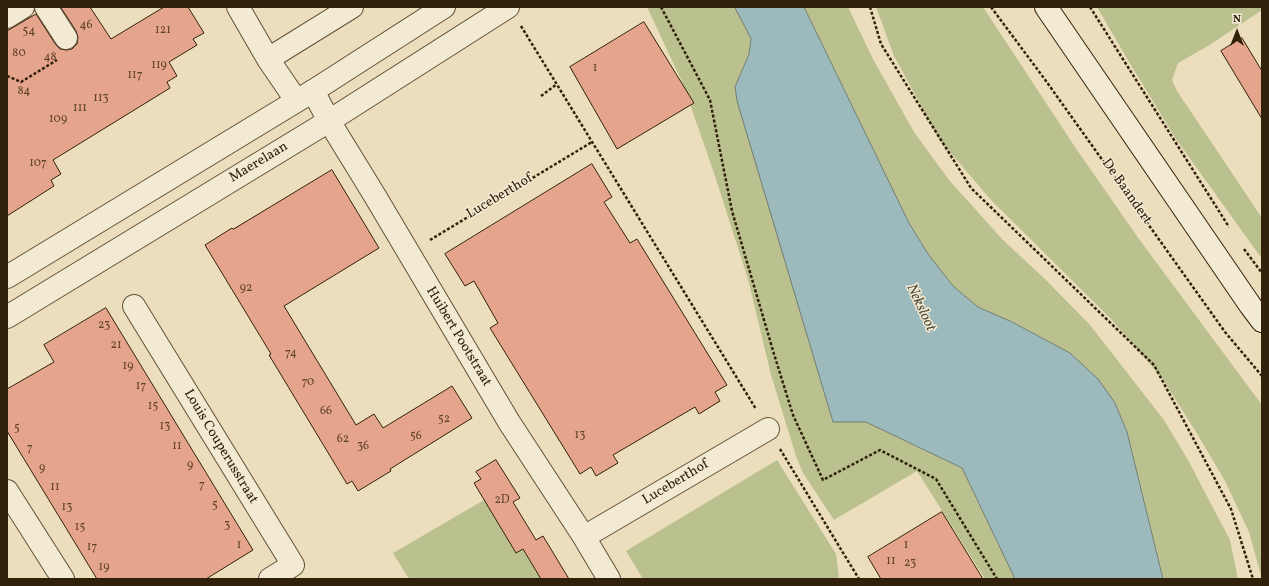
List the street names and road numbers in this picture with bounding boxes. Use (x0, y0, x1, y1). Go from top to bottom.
street label: Maerelaan (227, 139, 291, 187)
street label: De Baandert (1097, 156, 1155, 228)
street label: Luceberthof (464, 171, 536, 223)
street label: Huibert Pootstraat (422, 284, 494, 390)
street label: Louis Couperusstraat (179, 387, 261, 507)
street label: Luceberthof (640, 457, 712, 509)

